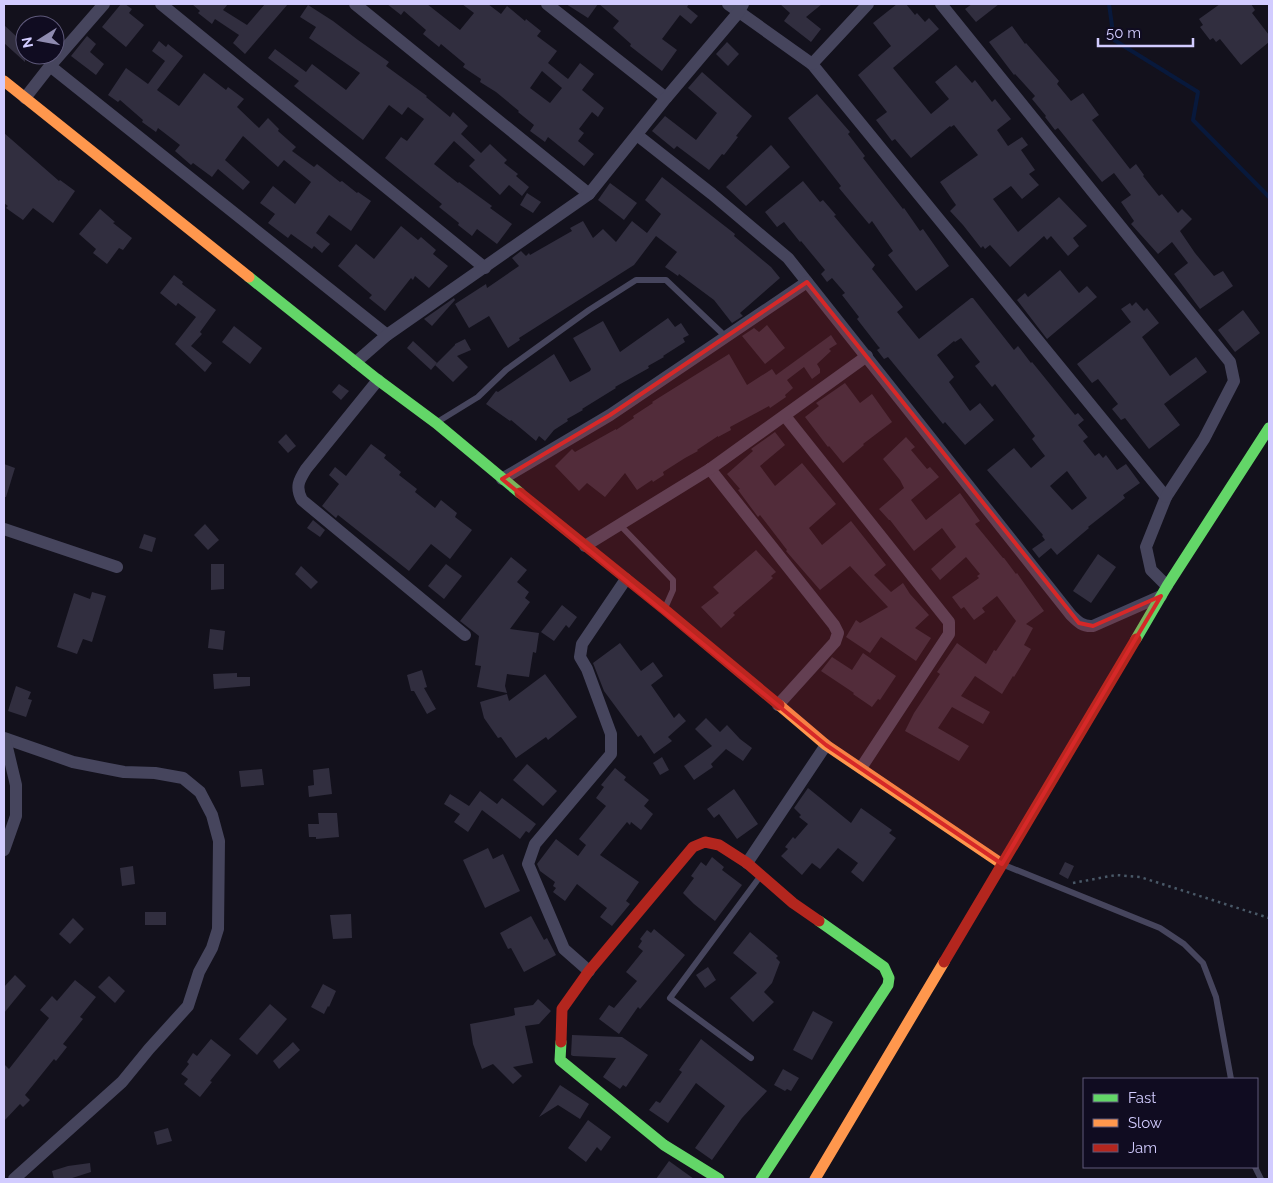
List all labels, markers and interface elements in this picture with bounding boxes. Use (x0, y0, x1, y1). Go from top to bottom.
north arrow (15, 15, 65, 65)
scale bar (1098, 15, 1193, 47)
text: 50 m (1106, 24, 1141, 42)
text: N (18, 36, 36, 49)
legend (1083, 1078, 1258, 1168)
text: Fast (1128, 1089, 1156, 1107)
text: Slow (1128, 1114, 1162, 1132)
text: Jam (1128, 1139, 1157, 1157)

